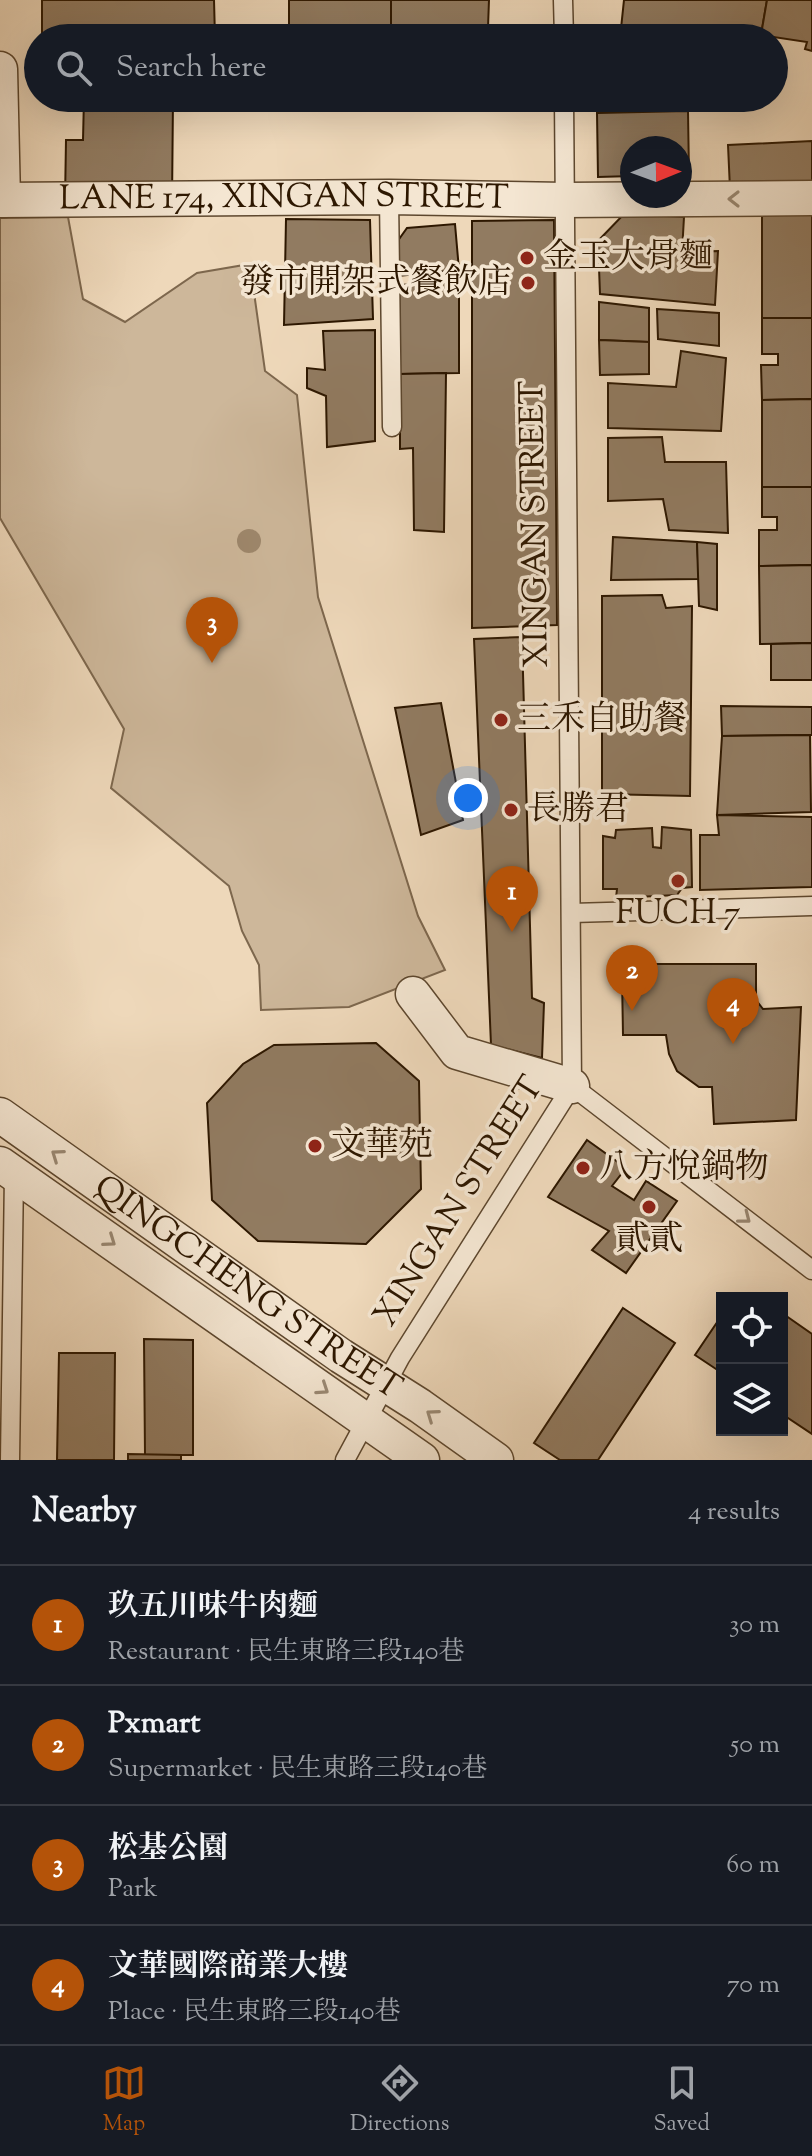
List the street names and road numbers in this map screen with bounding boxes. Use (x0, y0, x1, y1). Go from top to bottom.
street label: LANE 174, XINGAN STREET (59, 172, 509, 224)
street label: XINGAN STREET (509, 380, 563, 668)
street label: XINGAN STREET (363, 1067, 557, 1337)
street label: QINGCHENG STREET (83, 1164, 411, 1413)

